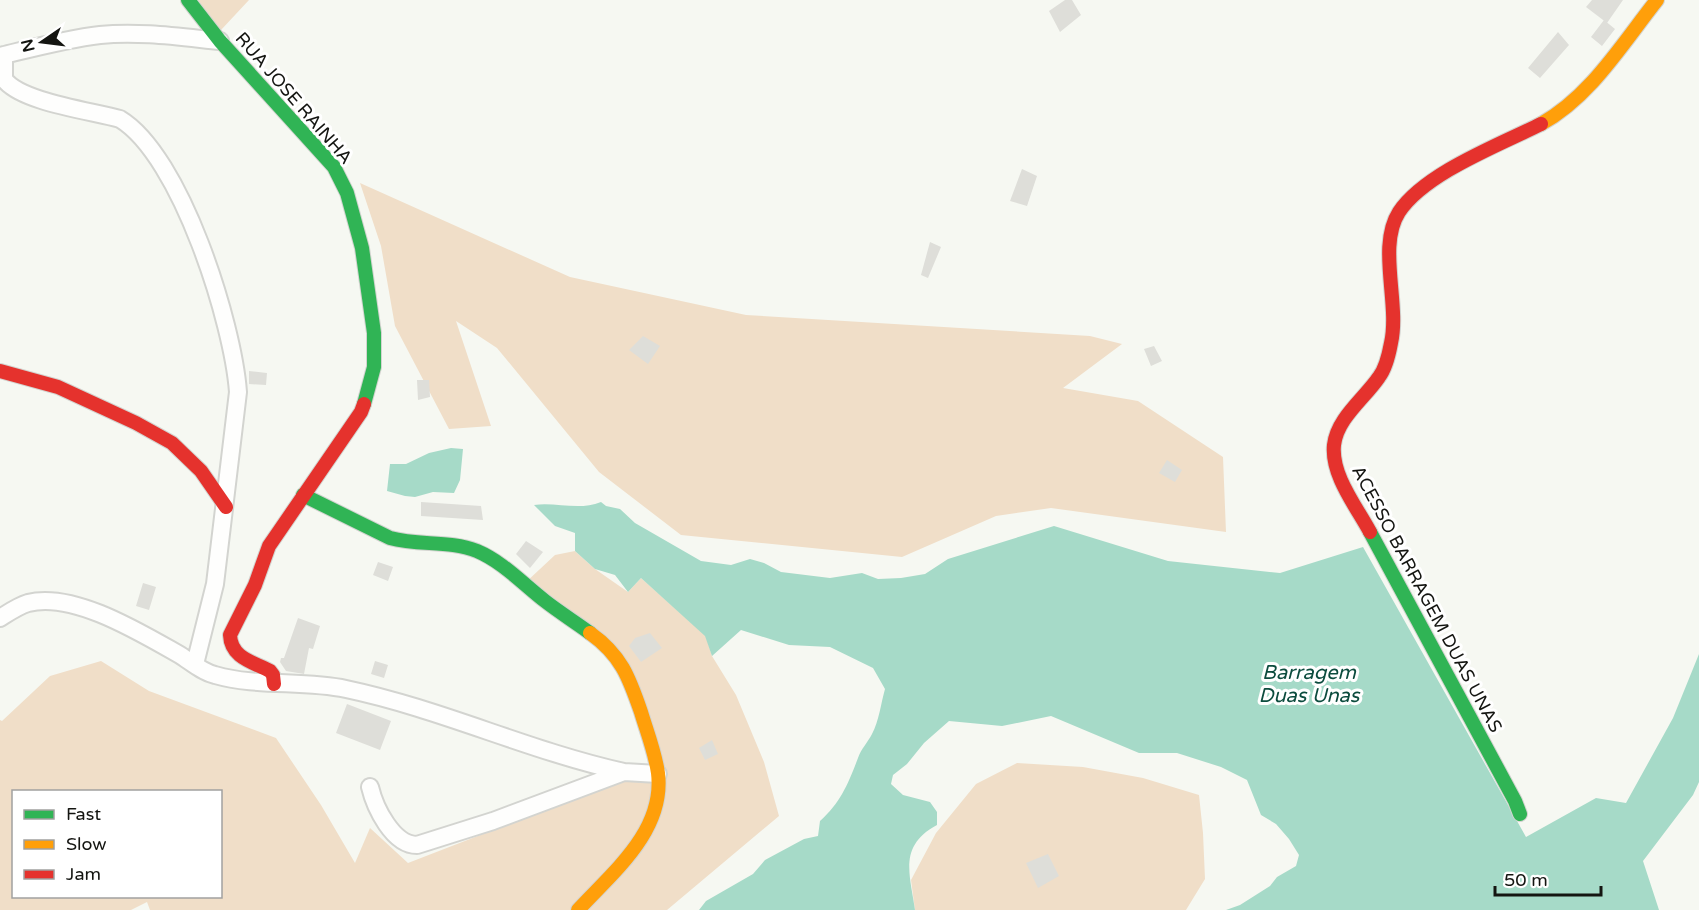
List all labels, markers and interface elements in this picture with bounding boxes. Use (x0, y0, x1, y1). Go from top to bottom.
north arrow (12, 12, 72, 72)
street label: RUA JOSE RAINHA (231, 28, 357, 168)
text: N (17, 37, 40, 54)
street label: ACESSO BARRAGEM DUAS UNAS (1347, 462, 1507, 736)
water label: Barragem Duas Unas (1259, 661, 1361, 708)
legend (12, 790, 222, 898)
text: Fast (66, 803, 101, 825)
text: Slow (66, 833, 107, 855)
scale bar (1495, 859, 1602, 897)
text: Jam (66, 863, 101, 885)
text: 50 m (1504, 869, 1548, 891)

